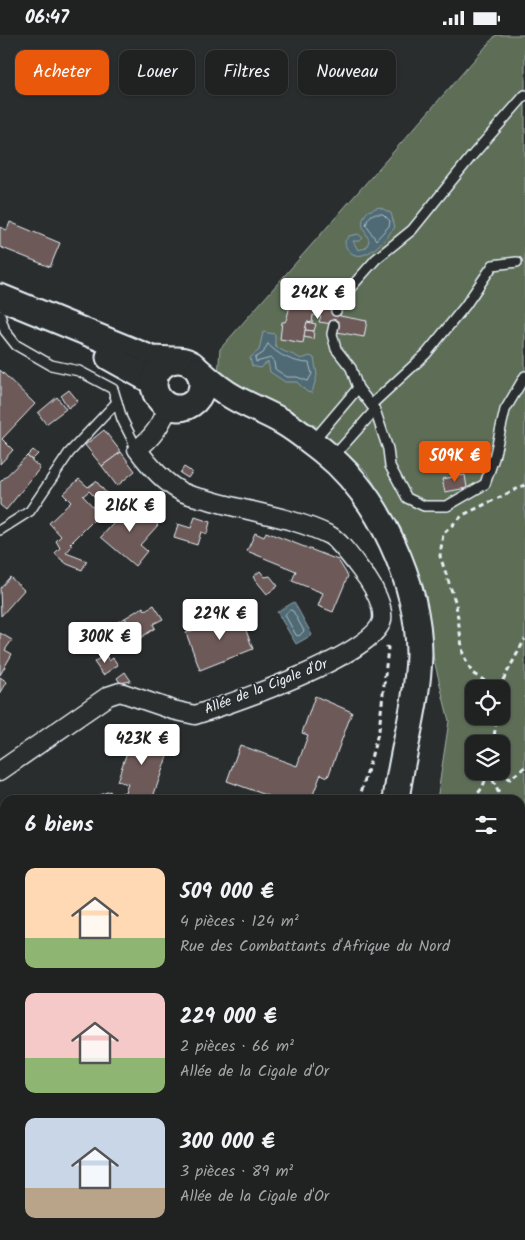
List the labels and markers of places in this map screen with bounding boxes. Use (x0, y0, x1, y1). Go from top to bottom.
pin: 242K € (277, 277, 359, 320)
pin: 509K € (414, 441, 496, 483)
pin: 216K € (89, 491, 171, 533)
pin: 229K € (179, 599, 261, 641)
pin: 300K € (64, 621, 146, 664)
pin: 423K € (101, 723, 183, 766)

